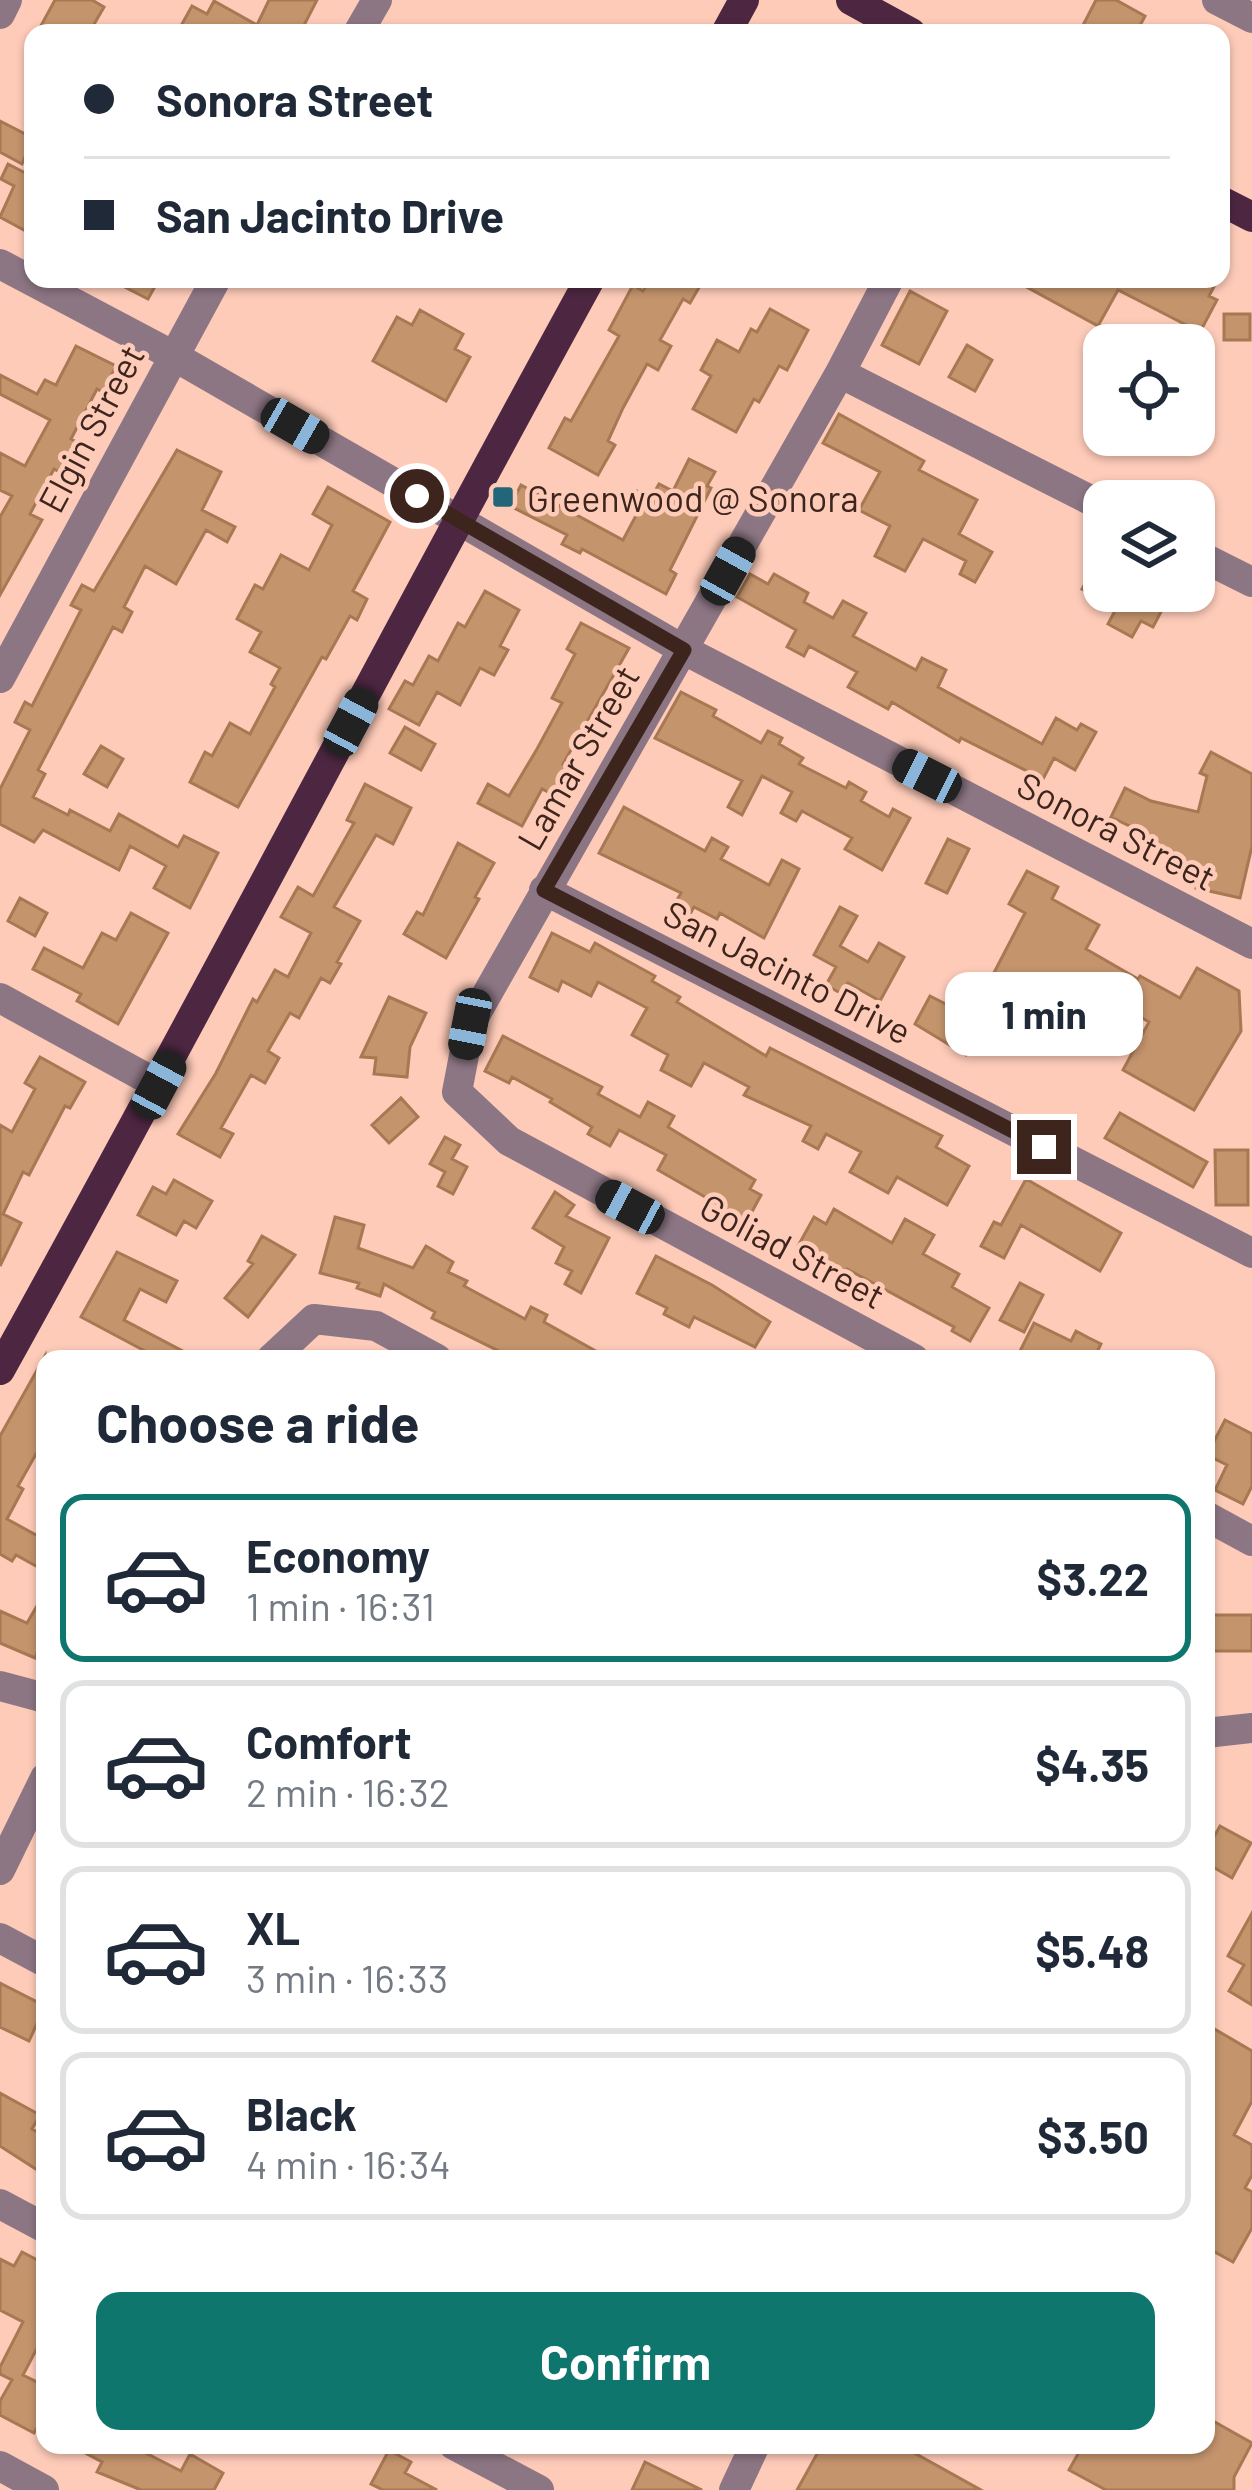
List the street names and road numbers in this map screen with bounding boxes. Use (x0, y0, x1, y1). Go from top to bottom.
street label: Elgin Street (28, 337, 152, 519)
street label: Lamar Street (507, 657, 647, 857)
street label: Sonora Street (1011, 762, 1223, 898)
street label: San Jacinto Drive (657, 890, 919, 1052)
street label: Goliad Street (693, 1183, 893, 1317)

